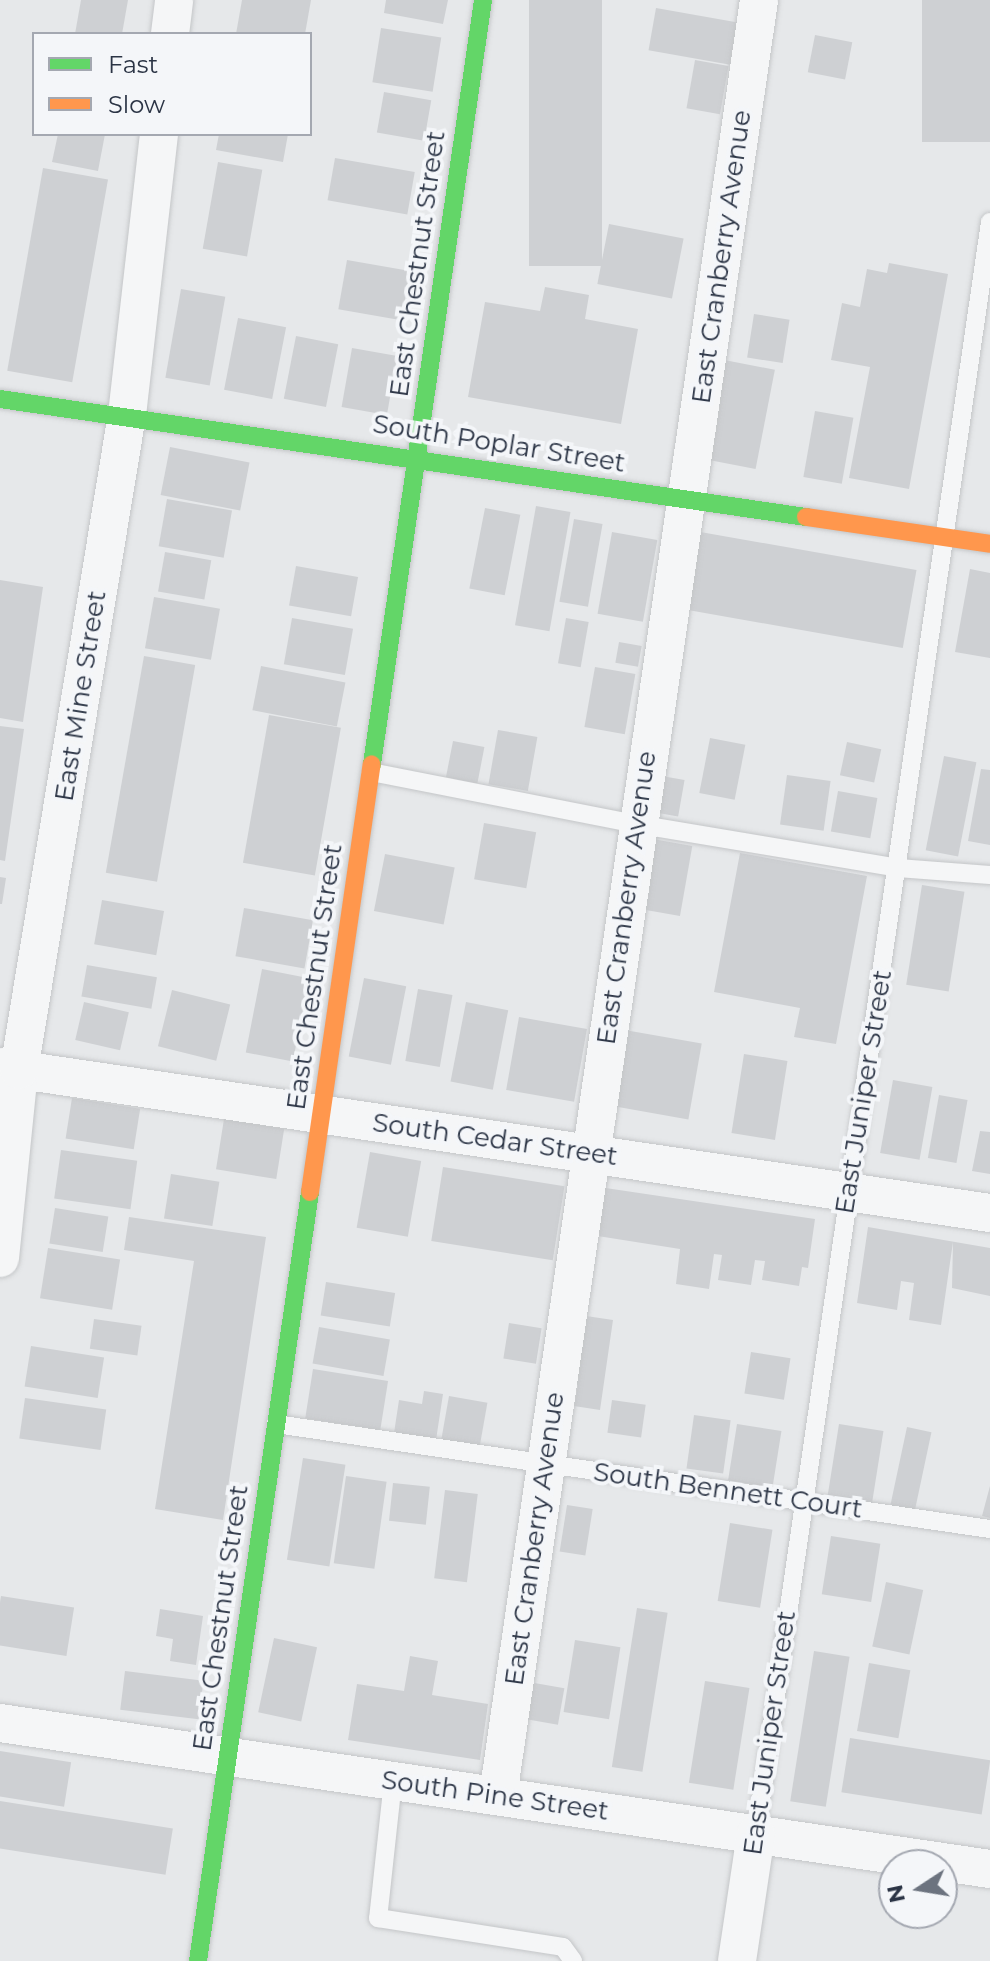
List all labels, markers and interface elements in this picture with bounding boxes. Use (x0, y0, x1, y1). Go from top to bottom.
legend (32, 32, 312, 136)
text: Fast (108, 50, 158, 79)
text: Slow (108, 90, 165, 119)
street label: East Cranberry Avenue (686, 108, 758, 406)
street label: East Chestnut Street (384, 129, 452, 399)
street label: South Poplar Street (371, 409, 627, 479)
street label: East Mine Street (49, 588, 113, 804)
street label: East Cranberry Avenue (591, 749, 663, 1047)
street label: East Chestnut Street (281, 842, 349, 1112)
street label: East Juniper Street (829, 968, 899, 1216)
street label: South Cedar Street (370, 1107, 620, 1173)
street label: East Cranberry Avenue (499, 1390, 571, 1688)
street label: South Bennett Court (591, 1457, 865, 1525)
street label: East Chestnut Street (187, 1483, 255, 1753)
street label: East Juniper Street (737, 1609, 803, 1857)
street label: South Pine Street (379, 1765, 611, 1827)
north arrow (878, 1849, 958, 1929)
text: N (881, 1882, 911, 1905)

